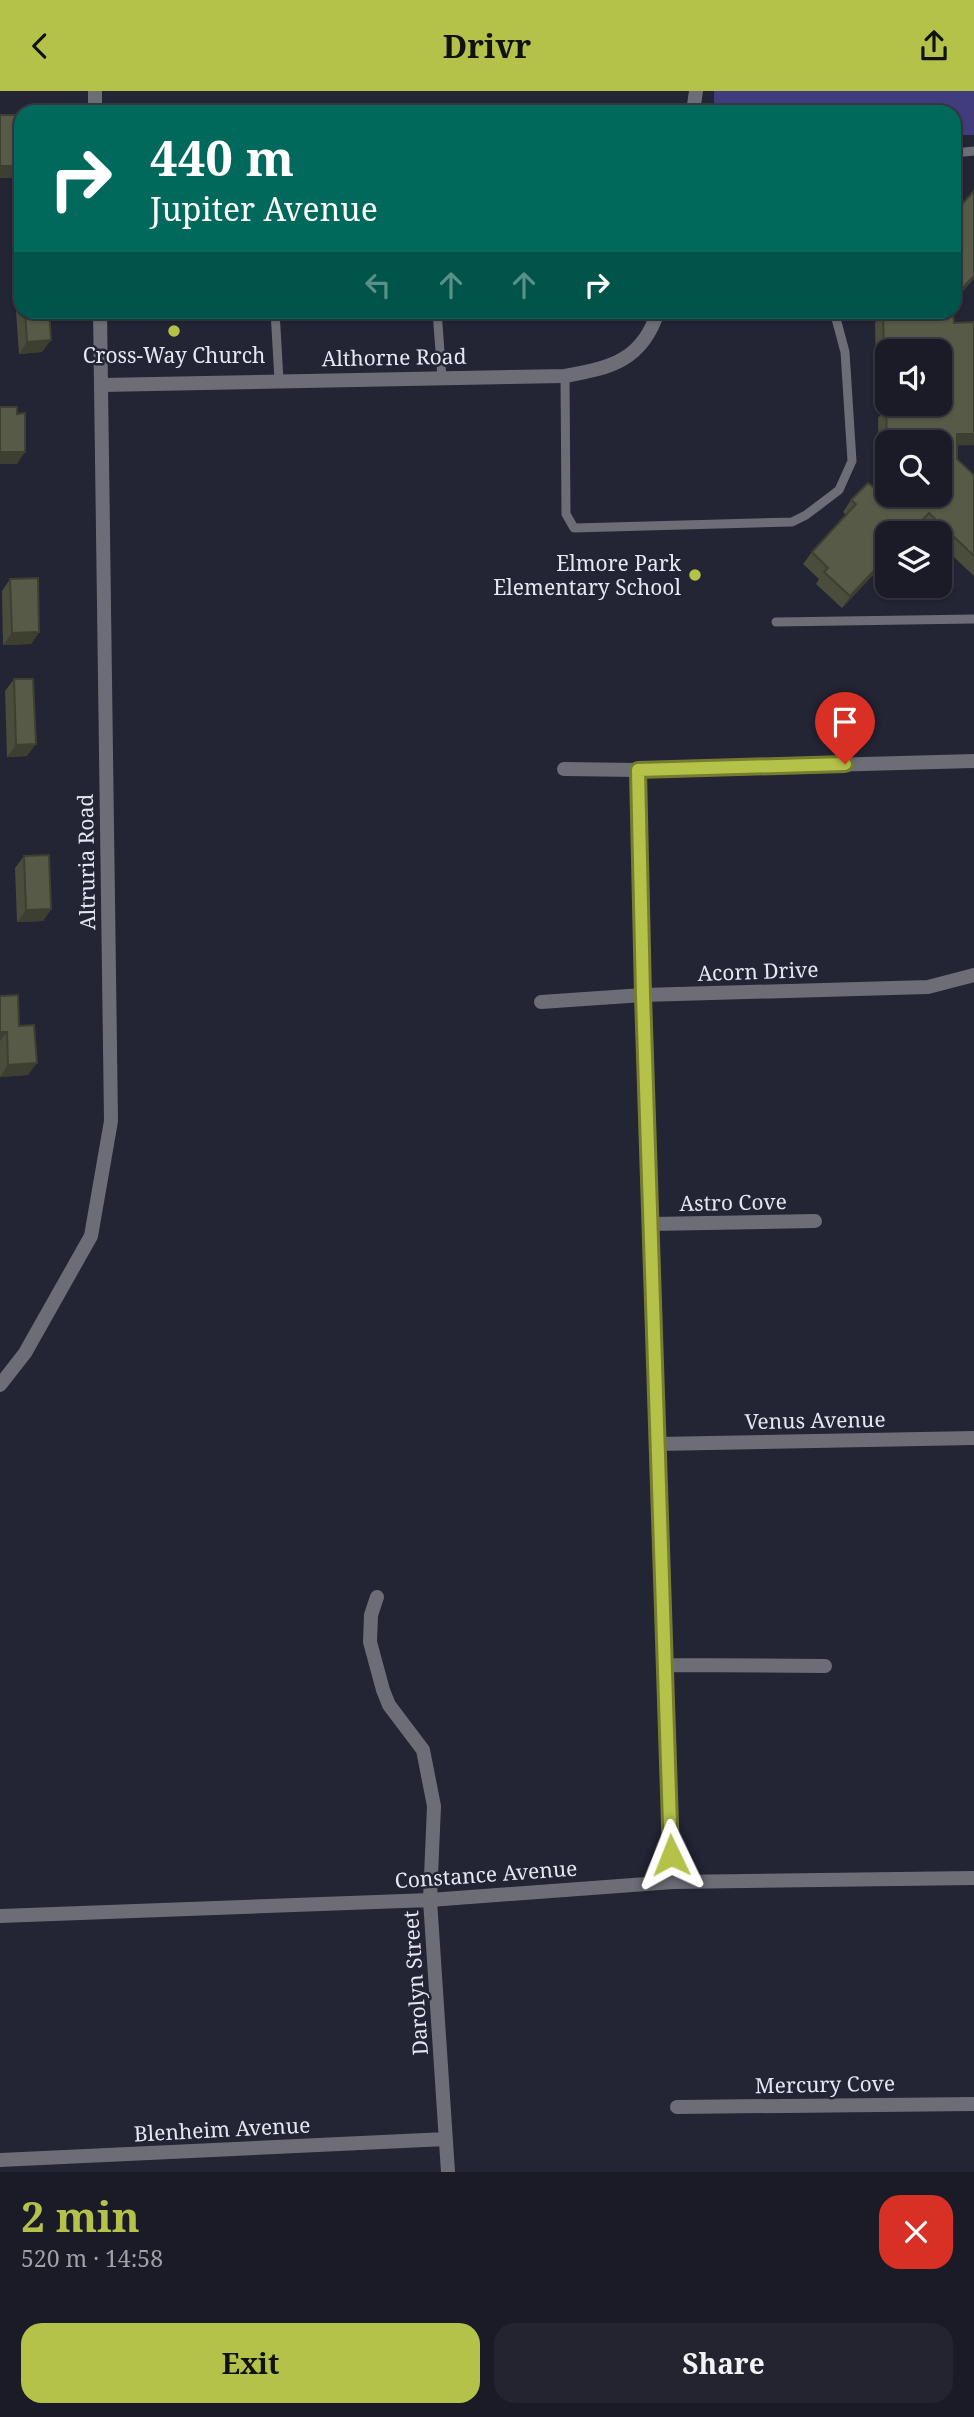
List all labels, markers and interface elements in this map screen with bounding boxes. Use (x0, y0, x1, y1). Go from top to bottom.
text: Drivr (443, 24, 531, 67)
icon: back (21, 27, 59, 65)
icon: share (915, 27, 953, 65)
text: 440 m (150, 124, 294, 190)
icon: right (35, 133, 126, 224)
text: Jupiter Avenue (150, 187, 378, 230)
icon: left (359, 266, 397, 304)
icon: ahead (432, 266, 470, 304)
icon: ahead (505, 266, 543, 304)
icon: right (578, 266, 616, 304)
marker: Cross-Way Church (166, 323, 182, 339)
map controls (875, 339, 952, 598)
button: sound (875, 339, 952, 416)
place label: Cross-Way Church (83, 341, 265, 369)
street label: Althorne Road (321, 342, 467, 372)
button: search (875, 430, 952, 507)
button: layers (875, 521, 952, 598)
place label: Elmore Park Elementary School (493, 549, 682, 601)
marker: Elmore Park Elementary School (687, 567, 703, 583)
pin (815, 692, 875, 764)
icon: arrive (826, 703, 864, 741)
street label: Altruria Road (71, 793, 101, 930)
street label: Acorn Drive (697, 955, 819, 987)
street label: Astro Cove (679, 1187, 787, 1217)
street label: Venus Avenue (744, 1405, 886, 1435)
position arrow (634, 1818, 708, 1892)
street label: Constance Avenue (394, 1854, 578, 1894)
street label: Darolyn Street (396, 1910, 434, 2056)
street label: Mercury Cove (755, 2069, 895, 2099)
street label: Blenheim Avenue (133, 2110, 311, 2148)
text: 2 min (21, 2187, 140, 2244)
button: close (879, 2195, 953, 2269)
text: 520 m · 14:58 (21, 2242, 163, 2274)
button: Exit (21, 2323, 480, 2403)
button: Share (494, 2323, 953, 2403)

